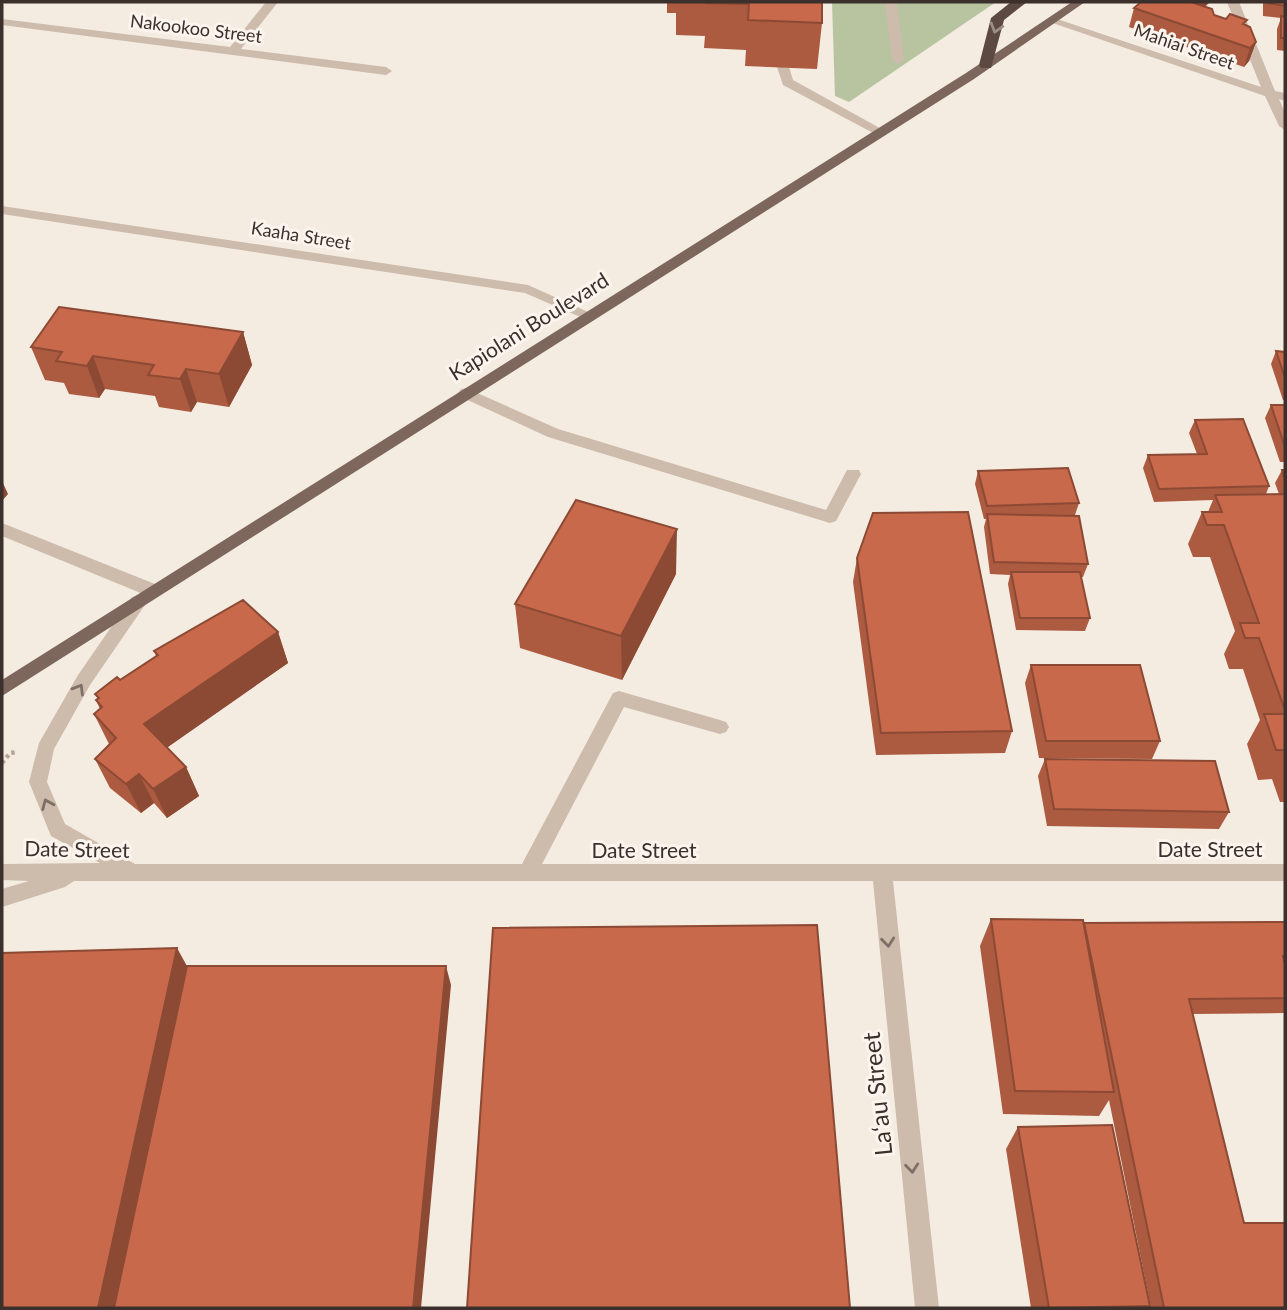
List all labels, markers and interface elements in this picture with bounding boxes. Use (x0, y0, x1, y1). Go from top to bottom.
street label: Nakookoo Street (129, 9, 264, 47)
street label: Mahiai Street (1131, 19, 1238, 74)
one-way arrow (989, 22, 1004, 34)
street label: Kaaha Street (250, 216, 353, 254)
street label: Kapiolani Boulevard (444, 267, 613, 385)
one-way arrow (71, 683, 84, 696)
one-way arrow (41, 798, 55, 811)
street label: Date Street (24, 835, 130, 862)
street label: Date Street (1157, 836, 1263, 861)
street label: Date Street (591, 837, 697, 862)
one-way arrow (880, 936, 895, 947)
street label: Laʻau Street (856, 1031, 897, 1157)
one-way arrow (905, 1162, 920, 1174)

